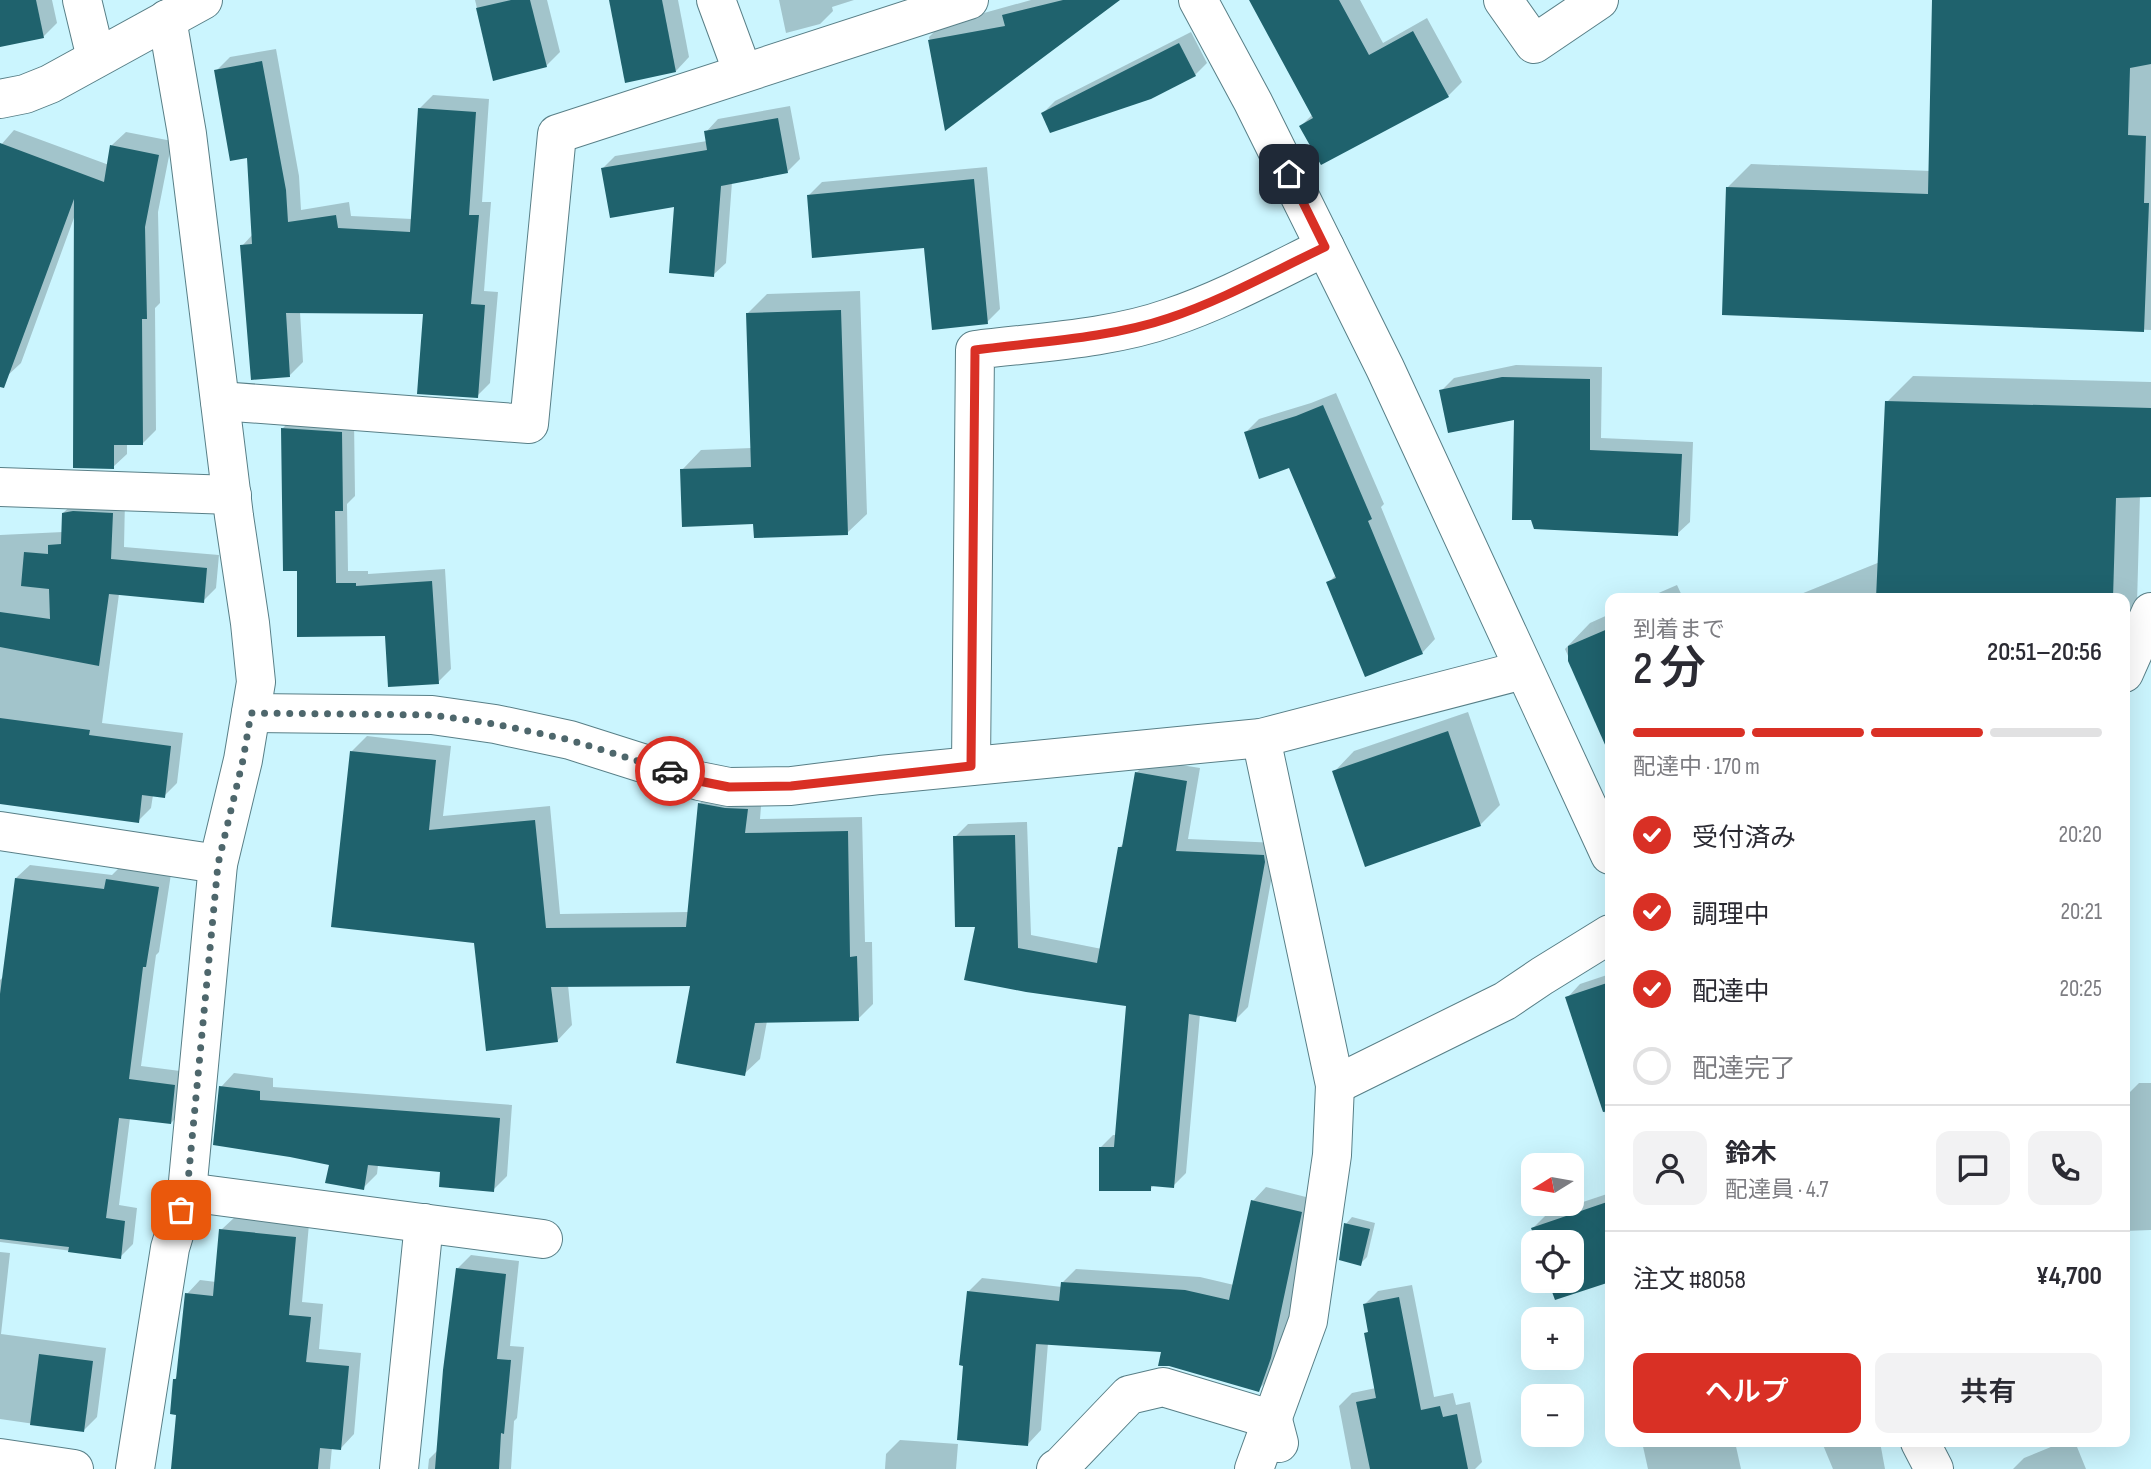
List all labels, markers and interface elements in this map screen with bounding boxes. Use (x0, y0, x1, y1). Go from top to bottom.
pin (1259, 144, 1319, 204)
icon: home (1270, 155, 1308, 193)
text: 到着まで (1633, 616, 1725, 644)
text: 20:51–20:56 (1987, 637, 2102, 668)
text: 2 分 (1633, 642, 1706, 697)
courier (635, 736, 705, 806)
icon: car (651, 752, 689, 790)
text: 配達中 · 170 m (1633, 753, 1760, 781)
icon: check (1633, 816, 1671, 854)
text: 20:20 (2058, 821, 2102, 849)
text: 受付済み (1692, 823, 1796, 854)
icon: check (1633, 893, 1671, 931)
text: 20:21 (2061, 898, 2102, 926)
text: 調理中 (1692, 900, 1770, 931)
icon: check (1633, 970, 1671, 1008)
text: 20:25 (2059, 975, 2102, 1003)
text: 配達中 (1692, 977, 1770, 1008)
text: 配達完了 (1692, 1054, 1796, 1085)
button: person (1633, 1131, 1707, 1205)
button: chat (1936, 1131, 2010, 1205)
button: phone (2028, 1131, 2102, 1205)
text: 鈴木 (1725, 1139, 1777, 1170)
north arrow (1521, 1153, 1584, 1216)
map controls (1521, 1153, 1584, 1447)
text: 配達員 · 4.7 (1725, 1176, 1828, 1204)
pin (151, 1180, 211, 1240)
icon: bag (162, 1191, 200, 1229)
button: locate (1521, 1230, 1584, 1293)
text: ¥4,700 (2036, 1261, 2102, 1292)
text: 注文 #8058 (1633, 1265, 1746, 1296)
button: + (1521, 1307, 1584, 1370)
button: ヘルプ (1633, 1353, 1861, 1433)
button: 共有 (1875, 1353, 2102, 1433)
button: − (1521, 1384, 1584, 1447)

